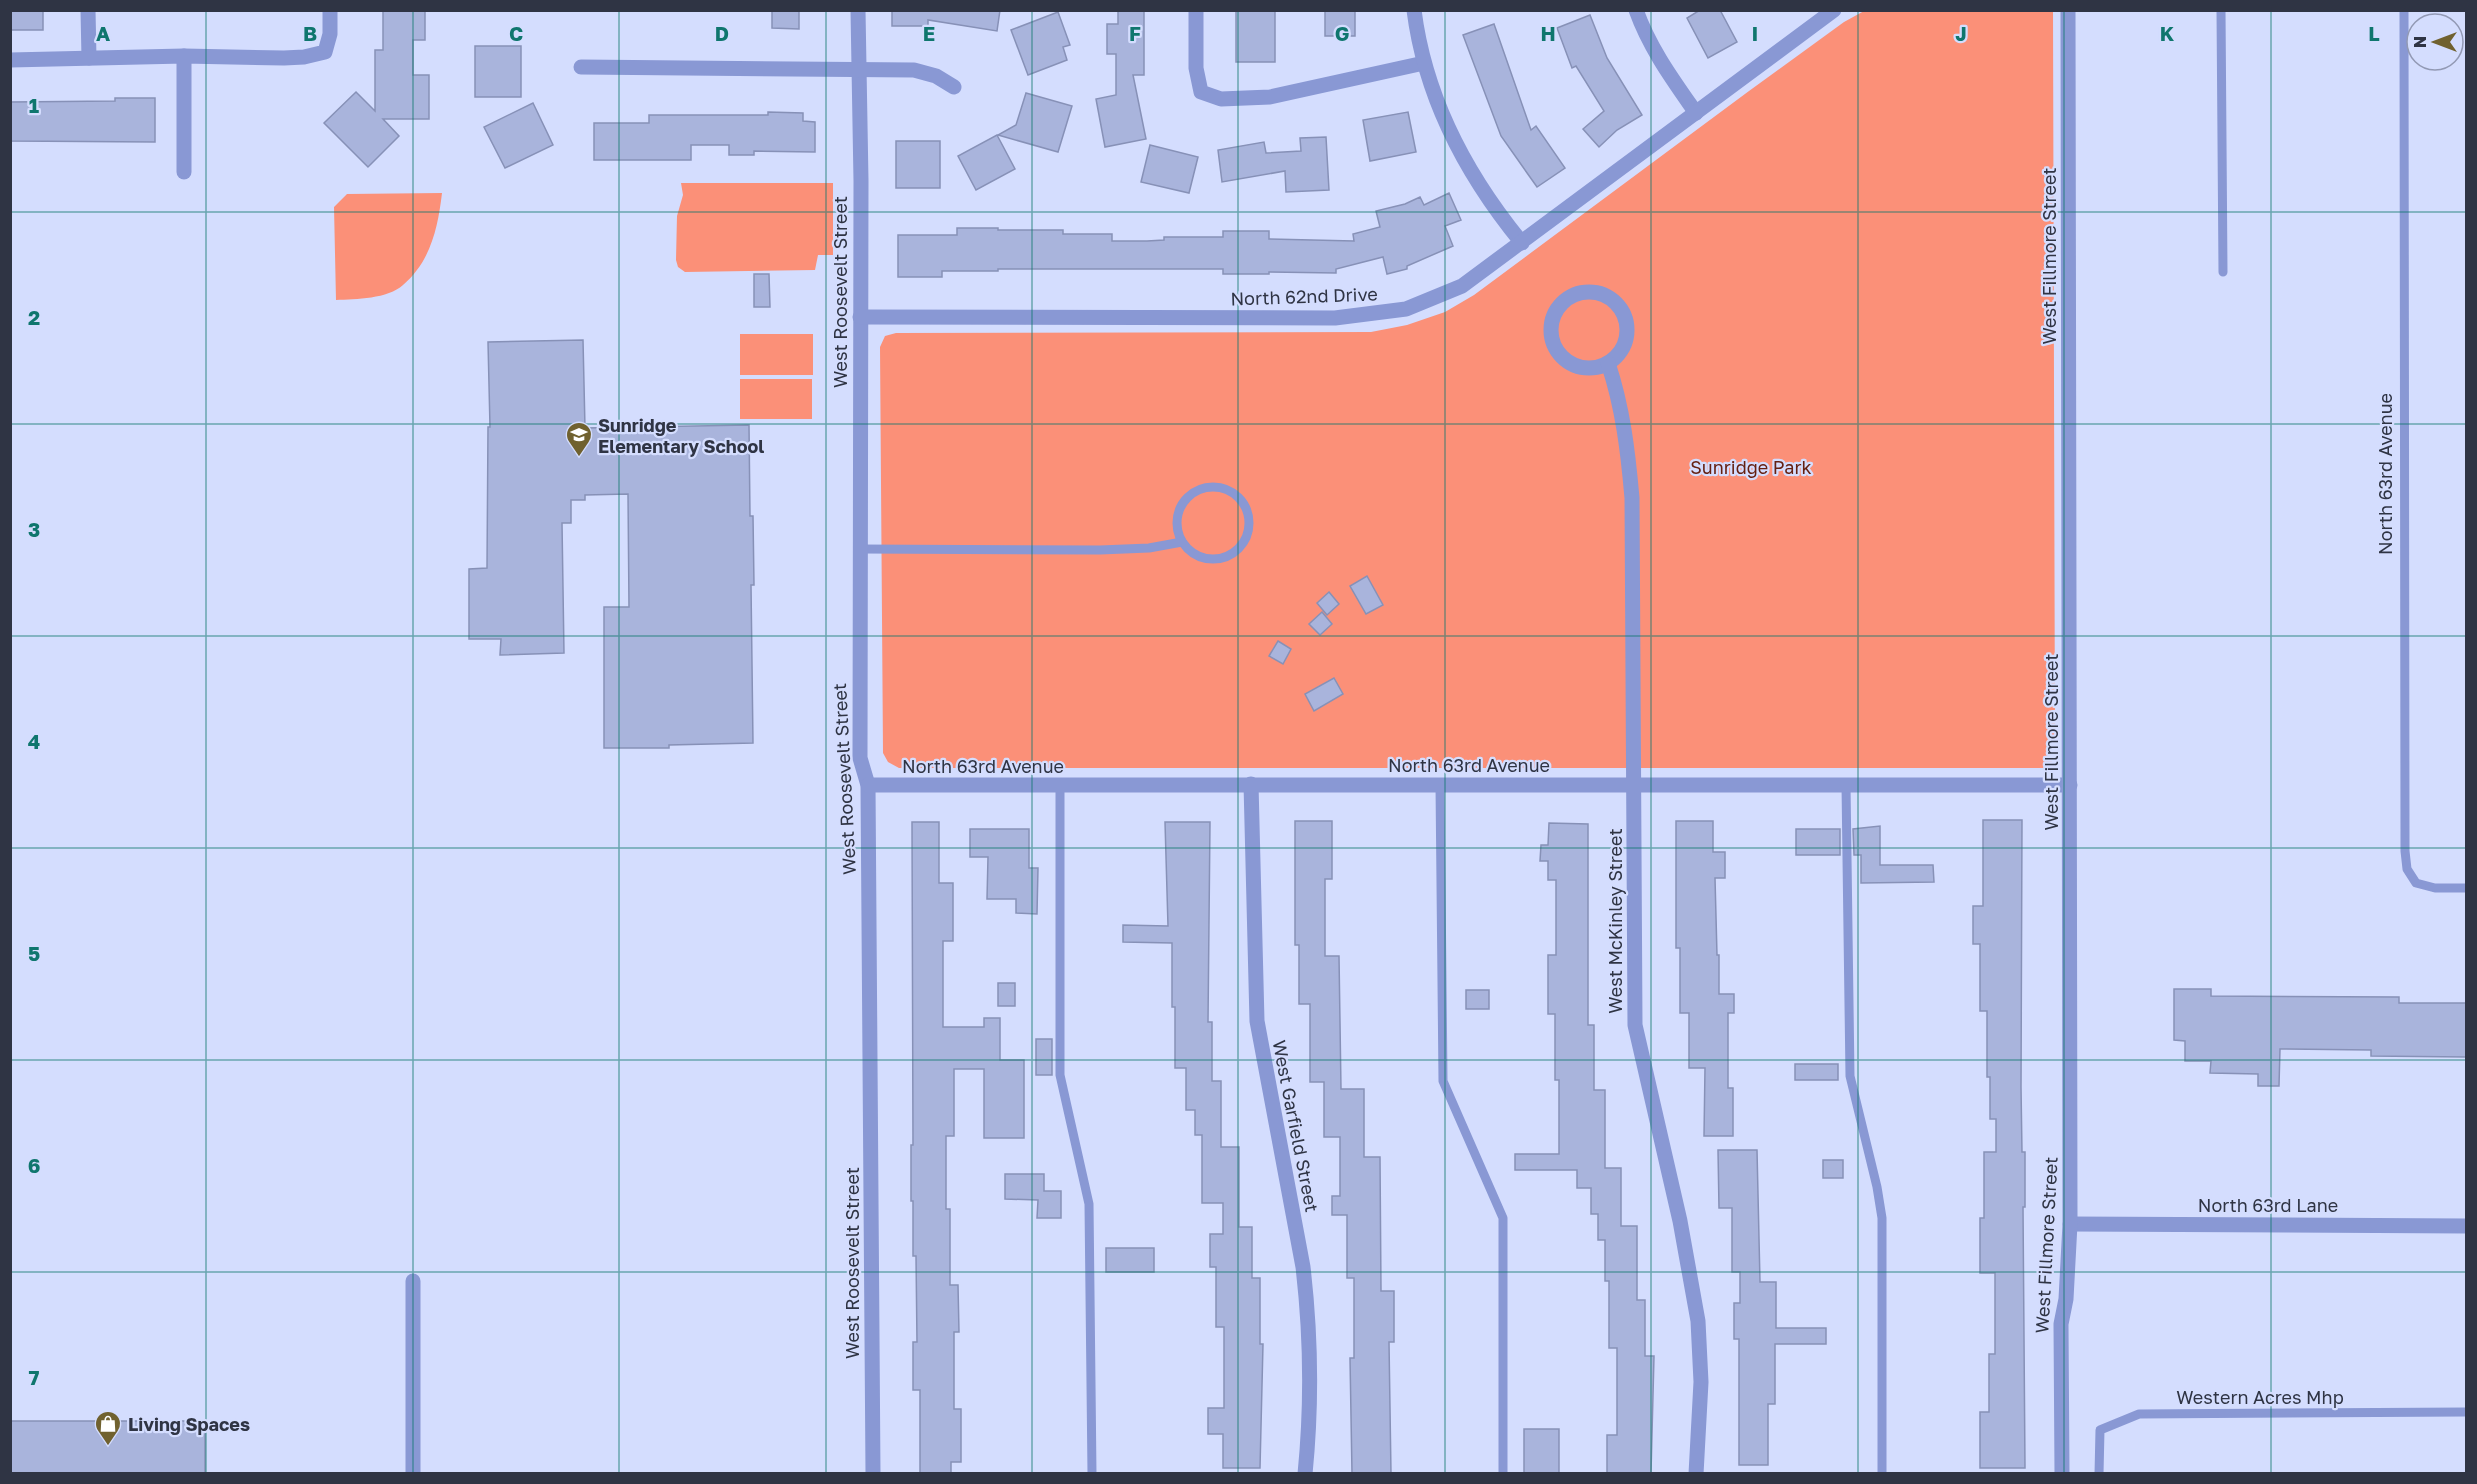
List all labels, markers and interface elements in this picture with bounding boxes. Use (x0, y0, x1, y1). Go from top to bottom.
north arrow (2405, 12, 2465, 72)
text: A (96, 21, 110, 45)
text: B (303, 21, 317, 45)
text: C (509, 21, 523, 45)
text: D (715, 21, 729, 45)
text: E (923, 21, 935, 45)
text: F (1129, 21, 1141, 45)
text: G (1335, 21, 1349, 45)
text: H (1540, 21, 1556, 45)
text: I (1752, 21, 1758, 45)
text: J (1955, 21, 1967, 45)
text: K (2160, 21, 2175, 45)
text: L (2368, 21, 2380, 45)
text: N (2410, 36, 2430, 48)
text: 1 (29, 93, 39, 117)
street label: West Fillmore Street (2038, 167, 2060, 345)
street label: West Roosevelt Street (829, 196, 851, 388)
street label: North 62nd Drive (1230, 282, 1378, 310)
text: 2 (28, 305, 40, 329)
street label: North 63rd Avenue (2374, 393, 2396, 555)
place label: Sunridge Elementary School (598, 414, 764, 457)
school or university icon: Sunridge Elementary School (564, 420, 594, 458)
park label: Sunridge Park (1690, 456, 1812, 478)
text: 3 (28, 517, 40, 541)
street label: West Fillmore Street (2040, 653, 2062, 831)
street label: West Roosevelt Street (828, 683, 860, 875)
text: 4 (28, 729, 40, 753)
street label: North 63rd Avenue (1388, 754, 1550, 776)
street label: North 63rd Avenue (902, 755, 1064, 777)
street label: West McKinley Street (1604, 828, 1626, 1014)
text: 5 (28, 941, 40, 965)
street label: West Garfield Street (1269, 1038, 1323, 1214)
text: 6 (28, 1153, 40, 1177)
street label: West Fillmore Street (2030, 1156, 2062, 1334)
street label: West Roosevelt Street (841, 1167, 863, 1359)
street label: North 63rd Lane (2198, 1194, 2338, 1216)
text: 7 (29, 1365, 40, 1389)
street label: Western Acres Mhp (2176, 1386, 2344, 1408)
shop icon: Living Spaces (93, 1409, 123, 1447)
place label: Living Spaces (128, 1413, 250, 1435)

